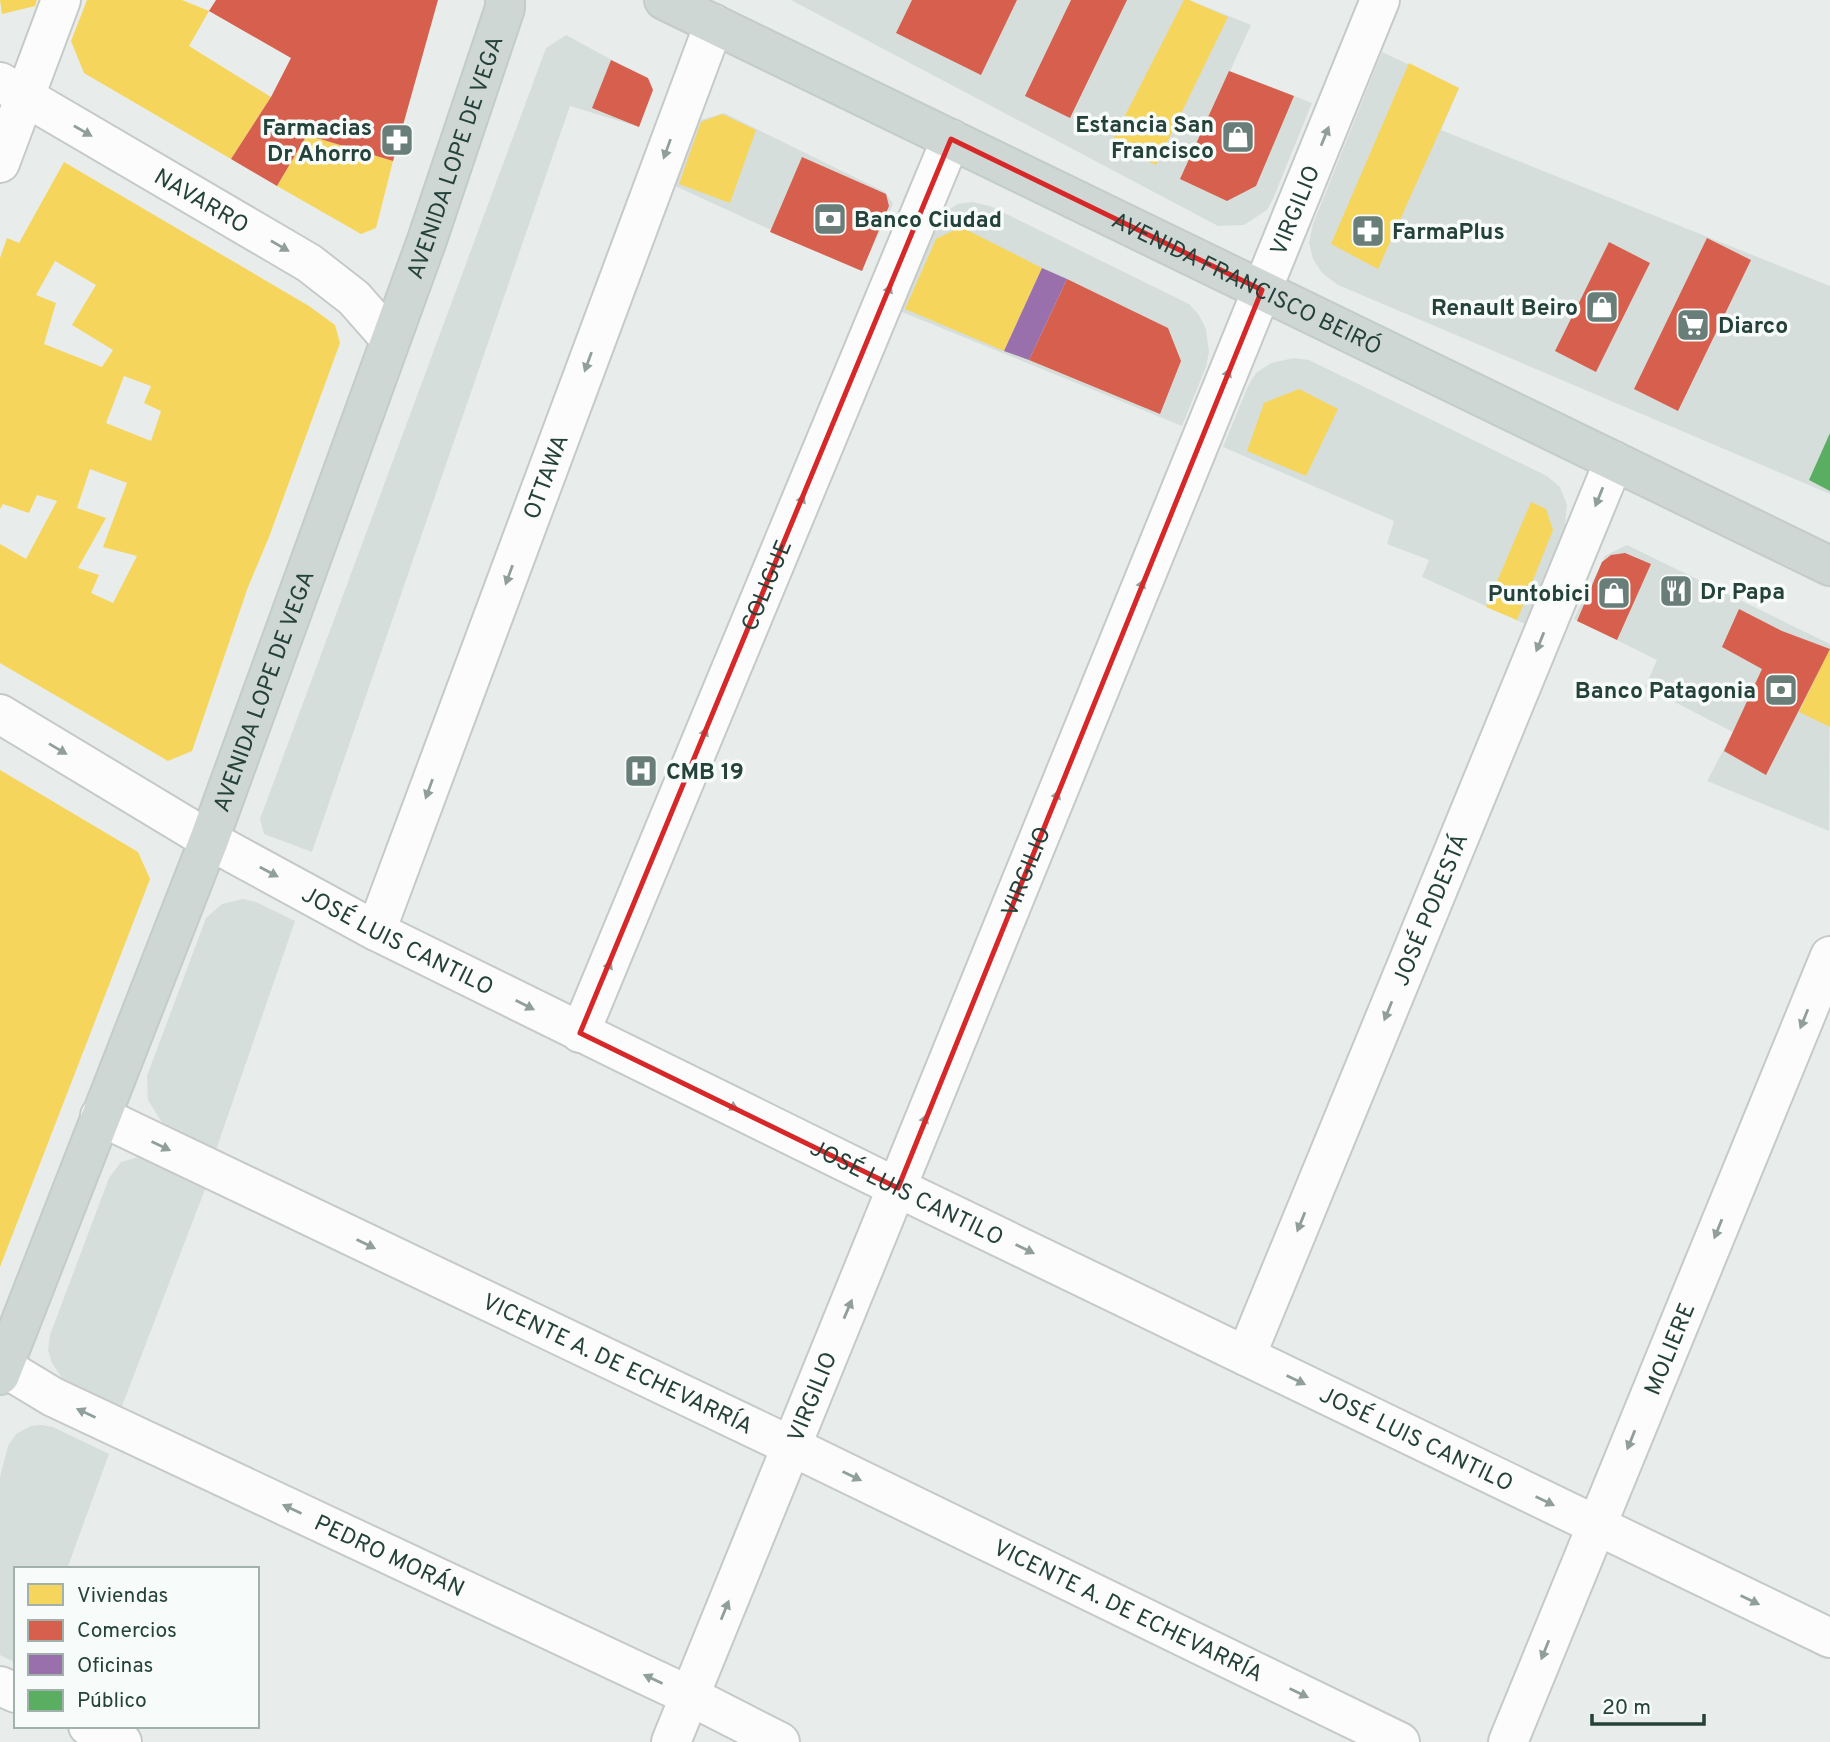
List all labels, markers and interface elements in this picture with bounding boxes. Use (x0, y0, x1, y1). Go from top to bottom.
street label: AVENIDA LOPE DE VEGA (402, 33, 512, 284)
place label: Estancia San Francisco (1075, 112, 1214, 167)
place label: Farmacias Dr Ahorro (262, 115, 372, 170)
shop icon: Estancia San Francisco (1219, 118, 1257, 156)
pharmacy icon: Farmacias Dr Ahorro (378, 121, 416, 159)
one-way arrow (74, 124, 93, 137)
one-way arrow (1319, 125, 1330, 146)
one-way arrow (662, 139, 673, 160)
street label: VIRGILIO (1266, 162, 1328, 260)
street label: NAVARRO (148, 163, 253, 241)
bank icon: Banco Ciudad (811, 200, 849, 238)
place label: Banco Ciudad (854, 207, 1002, 236)
street label: AVENIDA FRANCISCO BEIRÓ (1106, 207, 1387, 363)
pharmacy icon: FarmaPlus (1349, 212, 1387, 250)
place label: FarmaPlus (1392, 219, 1505, 248)
one-way arrow (270, 239, 289, 252)
one-way arrow (882, 284, 893, 305)
shop icon: Renault Beiro (1583, 288, 1621, 326)
place label: Renault Beiro (1431, 295, 1578, 324)
supermarket icon: Diarco (1674, 306, 1712, 344)
place label: Diarco (1718, 313, 1788, 342)
one-way arrow (582, 352, 593, 373)
one-way arrow (1220, 368, 1231, 389)
street label: OTTAWA (519, 431, 577, 524)
one-way arrow (1594, 487, 1605, 508)
one-way arrow (794, 494, 805, 515)
street label: COLIGUE (736, 536, 800, 636)
one-way arrow (503, 565, 514, 586)
street label: AVENIDA LOPE DE VEGA (208, 567, 323, 816)
restaurant icon: Dr Papa (1657, 572, 1695, 610)
shop icon: Puntobici (1595, 574, 1633, 612)
one-way arrow (1135, 579, 1146, 600)
place label: Dr Papa (1700, 579, 1785, 608)
place label: Puntobici (1488, 581, 1590, 610)
one-way arrow (1534, 632, 1545, 653)
bank icon: Banco Patagonia (1762, 671, 1800, 709)
place label: Banco Patagonia (1575, 678, 1756, 707)
one-way arrow (697, 727, 709, 747)
one-way arrow (49, 743, 68, 755)
hospital icon: CMB 19 (622, 752, 660, 790)
place label: CMB 19 (666, 759, 744, 788)
one-way arrow (423, 778, 434, 799)
one-way arrow (1049, 790, 1061, 810)
street label: VIRGILIO (996, 823, 1059, 922)
street label: JOSÉ PODESTÁ (1388, 829, 1476, 991)
one-way arrow (259, 866, 279, 878)
street label: JOSÉ LUIS CANTILO (296, 881, 498, 1004)
one-way arrow (601, 959, 612, 980)
one-way arrow (515, 1000, 535, 1011)
one-way arrow (1382, 1001, 1393, 1022)
one-way arrow (1798, 1009, 1810, 1029)
one-way arrow (719, 1100, 739, 1111)
one-way arrow (918, 1114, 929, 1135)
street label: JOSÉ LUIS CANTILO (804, 1135, 1008, 1254)
one-way arrow (151, 1140, 171, 1151)
one-way arrow (1296, 1211, 1307, 1232)
one-way arrow (1712, 1219, 1723, 1240)
one-way arrow (356, 1238, 377, 1249)
one-way arrow (1015, 1244, 1035, 1255)
street label: VICENTE A. DE ECHEVARRÍA (477, 1289, 757, 1443)
one-way arrow (842, 1298, 853, 1319)
street label: MOLIERE (1640, 1299, 1703, 1400)
street label: VIRGILIO (783, 1348, 845, 1447)
one-way arrow (1286, 1375, 1306, 1386)
street label: JOSÉ LUIS CANTILO (1314, 1382, 1517, 1500)
one-way arrow (76, 1407, 96, 1418)
one-way arrow (1626, 1430, 1637, 1451)
one-way arrow (842, 1470, 862, 1482)
one-way arrow (1535, 1495, 1555, 1506)
one-way arrow (282, 1503, 302, 1515)
street label: PEDRO MORÁN (309, 1510, 468, 1605)
street label: VICENTE A. DE ECHEVARRÍA (988, 1534, 1267, 1690)
legend (14, 1567, 259, 1728)
text: Viviendas (77, 1583, 168, 1610)
one-way arrow (1740, 1594, 1760, 1605)
one-way arrow (719, 1600, 730, 1621)
text: Comercios (77, 1618, 177, 1645)
one-way arrow (1540, 1640, 1551, 1661)
text: Oficinas (77, 1653, 153, 1680)
one-way arrow (643, 1673, 663, 1685)
scale bar (1592, 1682, 1704, 1726)
one-way arrow (1289, 1687, 1309, 1699)
text: Público (77, 1688, 147, 1715)
text: 20 m (1602, 1695, 1651, 1722)

